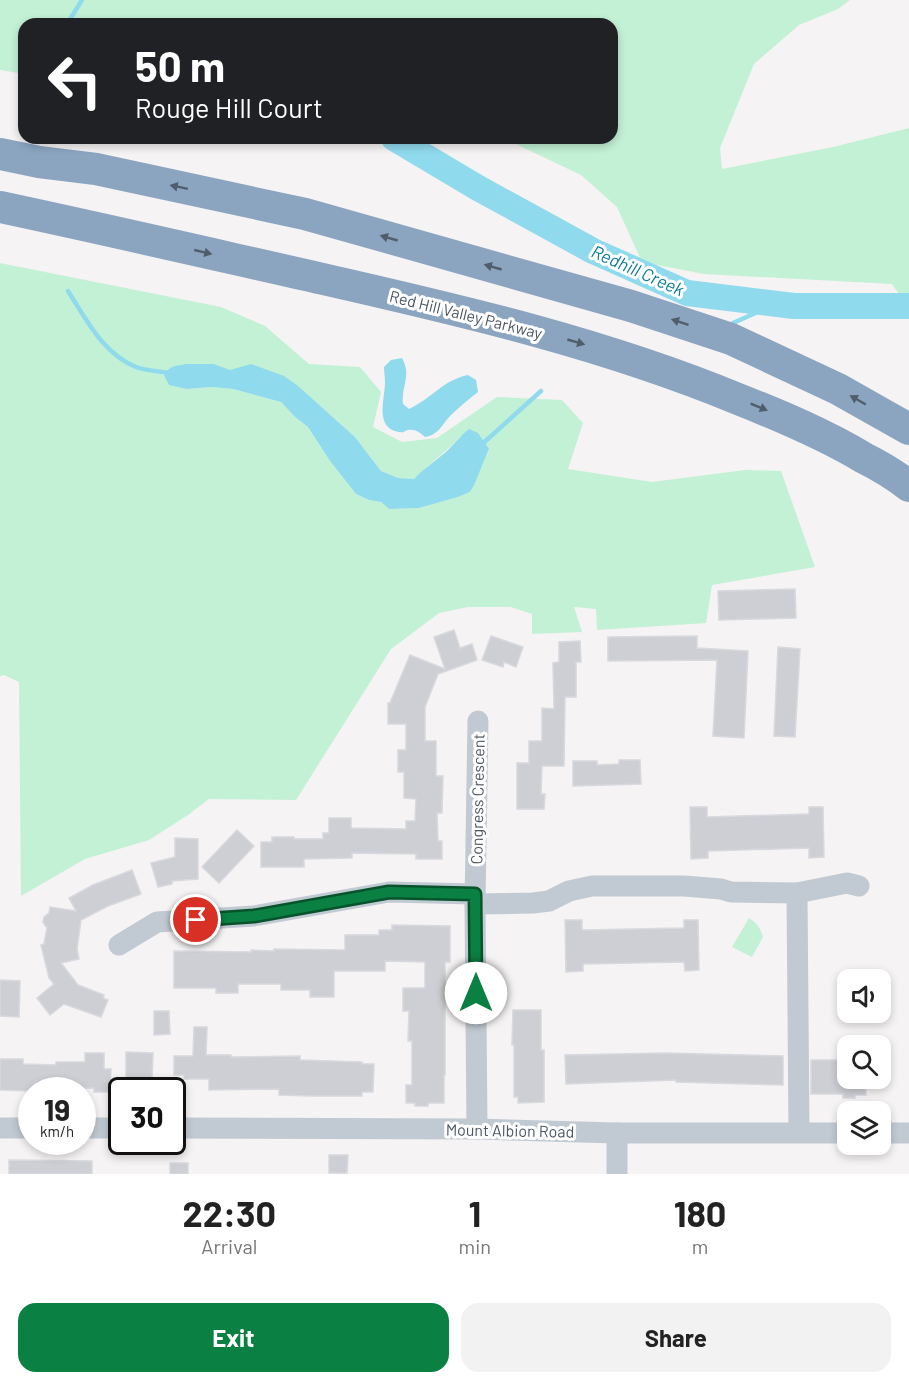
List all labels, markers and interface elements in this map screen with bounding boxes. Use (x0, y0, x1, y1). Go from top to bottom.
text: 50 m (135, 40, 225, 90)
icon: left (36, 42, 114, 120)
text: Rouge Hill Court (135, 91, 323, 123)
one-way arrow (169, 182, 188, 191)
one-way arrow (380, 233, 398, 242)
water label: Redhill Creek (588, 240, 688, 300)
one-way arrow (193, 247, 212, 257)
one-way arrow (484, 262, 502, 271)
street label: Red Hill Valley Parkway (388, 286, 545, 342)
one-way arrow (671, 317, 689, 326)
one-way arrow (567, 338, 585, 347)
one-way arrow (850, 395, 866, 406)
one-way arrow (751, 402, 769, 412)
street label: Congress Crescent (466, 733, 488, 865)
pin (170, 894, 221, 945)
icon: arrive (179, 903, 212, 936)
position arrow (444, 961, 508, 1025)
map controls (837, 969, 891, 1155)
button: sound (837, 969, 891, 1023)
button: search (837, 1035, 891, 1089)
speed limit sign: 30 (108, 1077, 186, 1155)
text: 19 (44, 1091, 70, 1127)
button: layers (837, 1101, 891, 1155)
street label: Mount Albion Road (446, 1119, 574, 1141)
text: km/h (40, 1122, 74, 1140)
text: 22:30 (183, 1191, 276, 1234)
text: 1 (468, 1191, 481, 1234)
text: 180 (674, 1191, 726, 1234)
text: Arrival (201, 1234, 257, 1258)
text: min (459, 1234, 491, 1258)
text: m (692, 1234, 708, 1258)
button: Exit (18, 1303, 449, 1372)
button: Share (461, 1303, 891, 1372)

